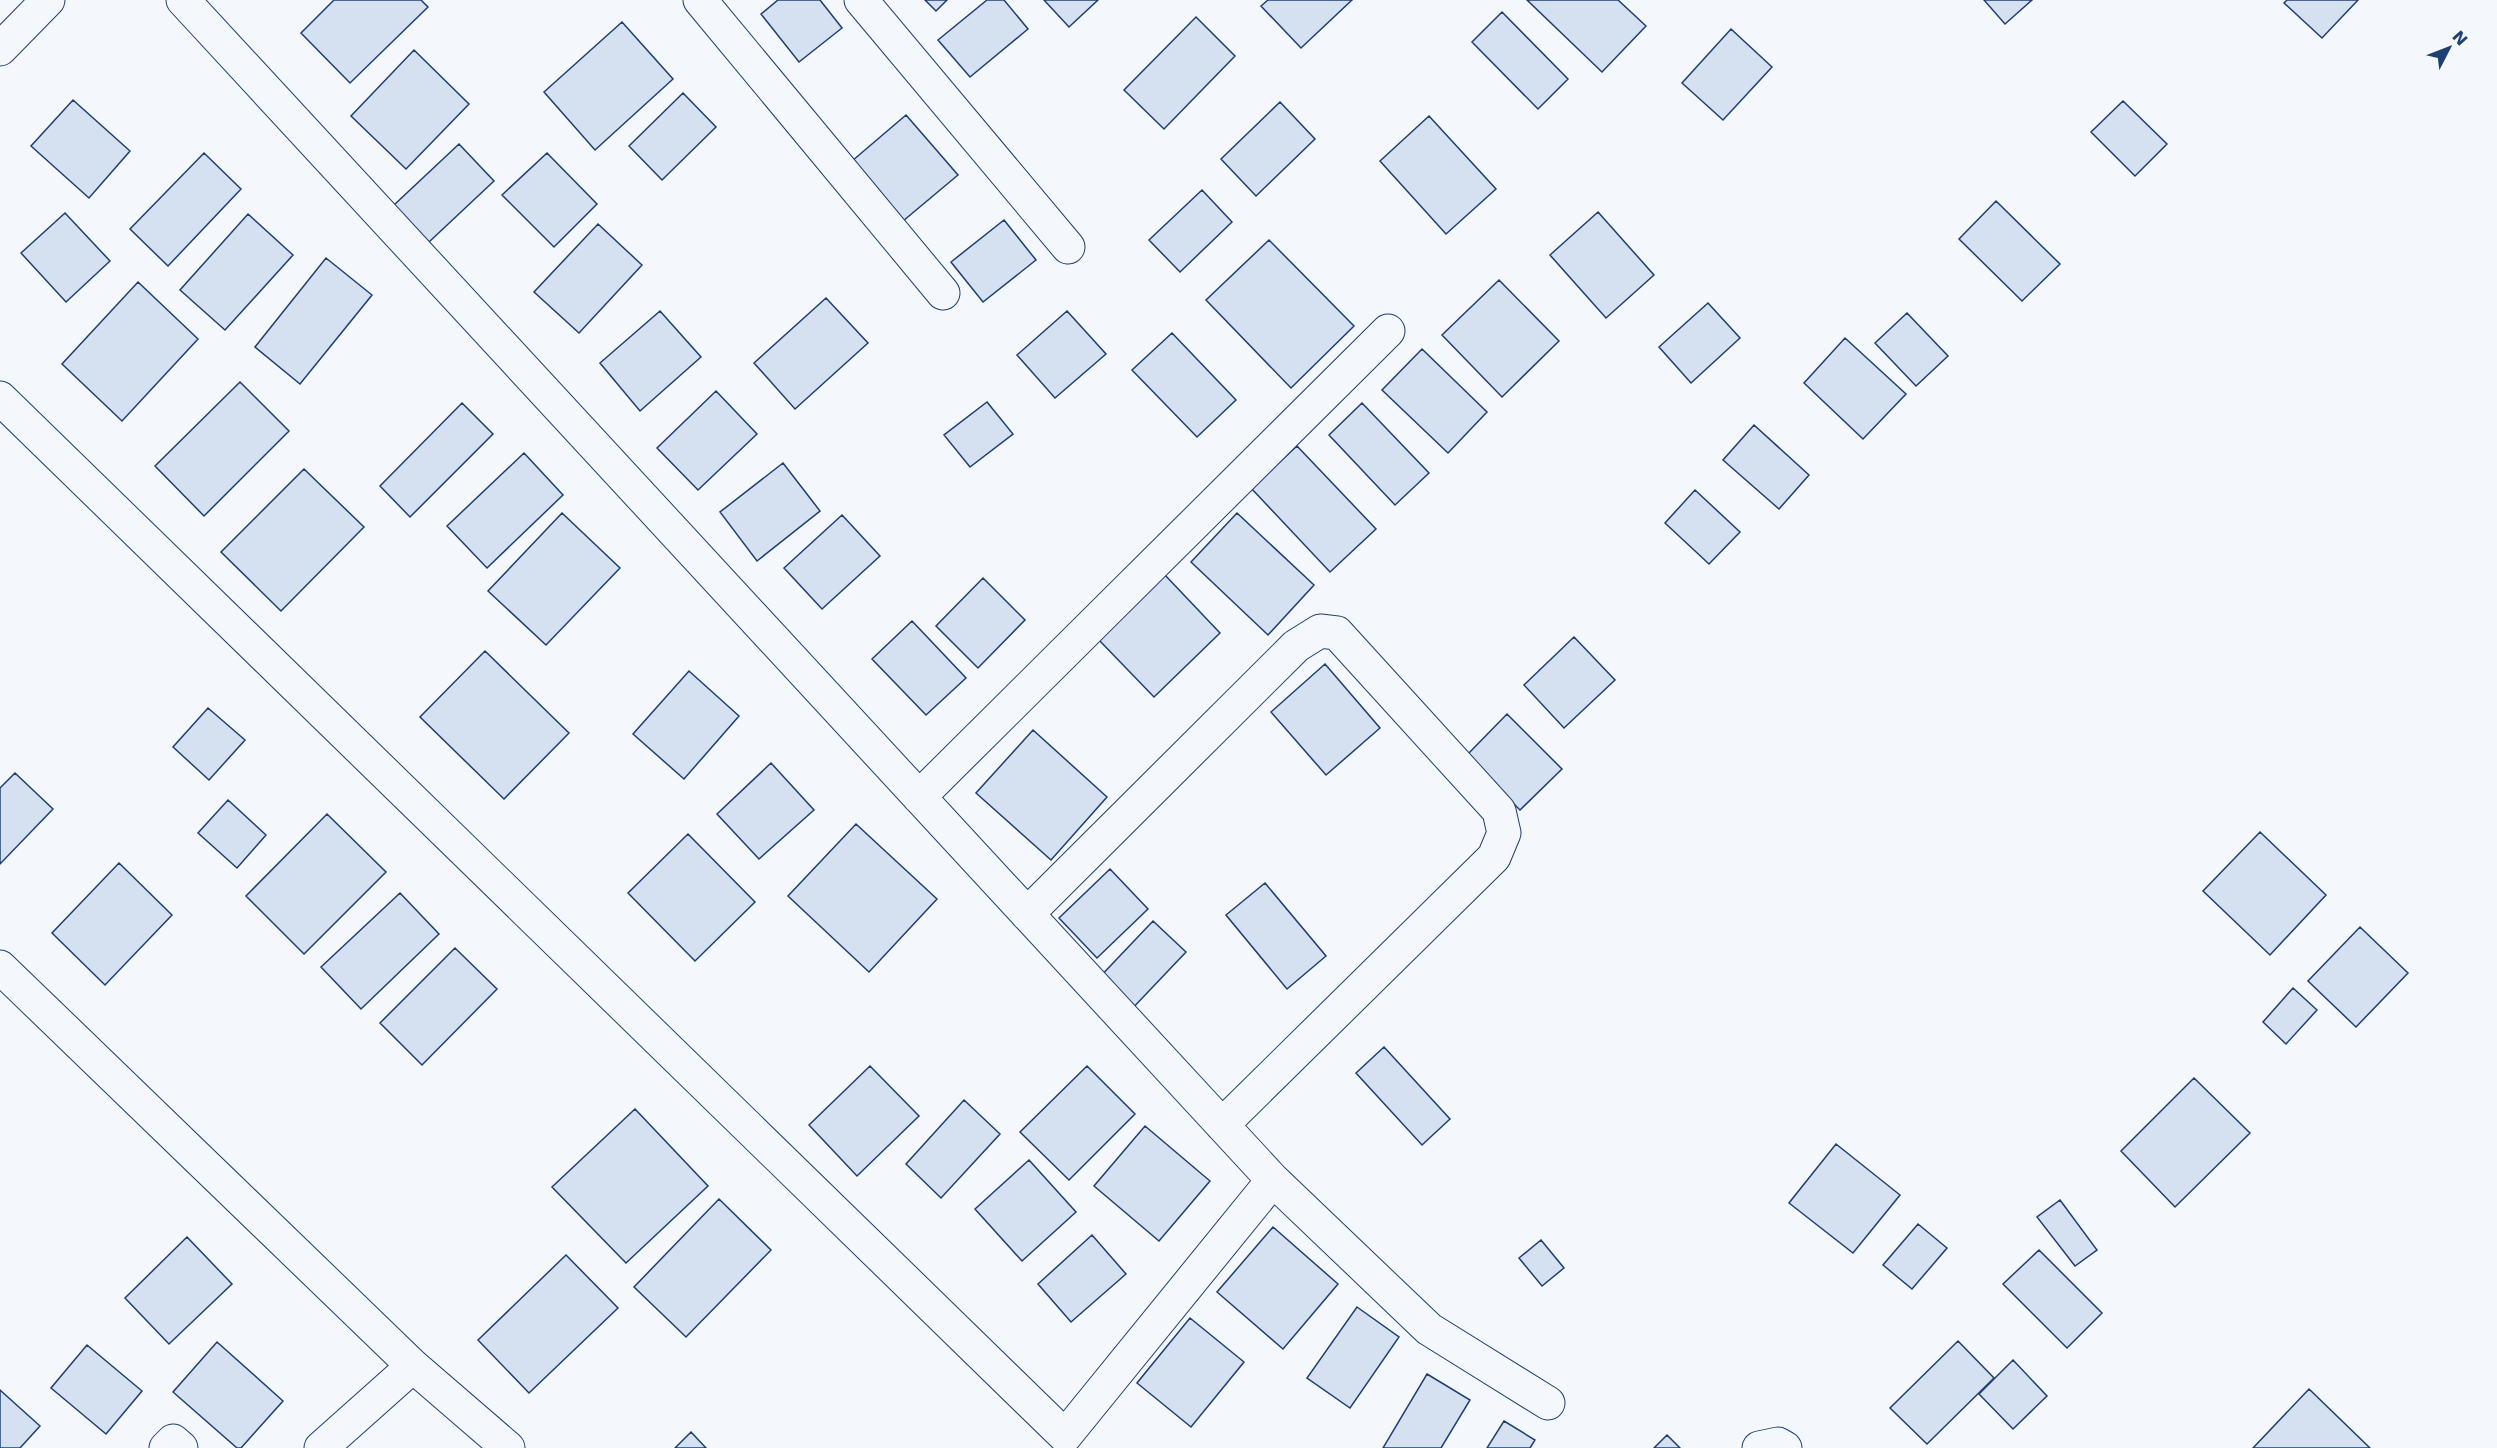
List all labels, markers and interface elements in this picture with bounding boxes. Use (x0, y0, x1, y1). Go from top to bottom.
north arrow (2419, 18, 2479, 78)
text: N (2448, 27, 2471, 50)

